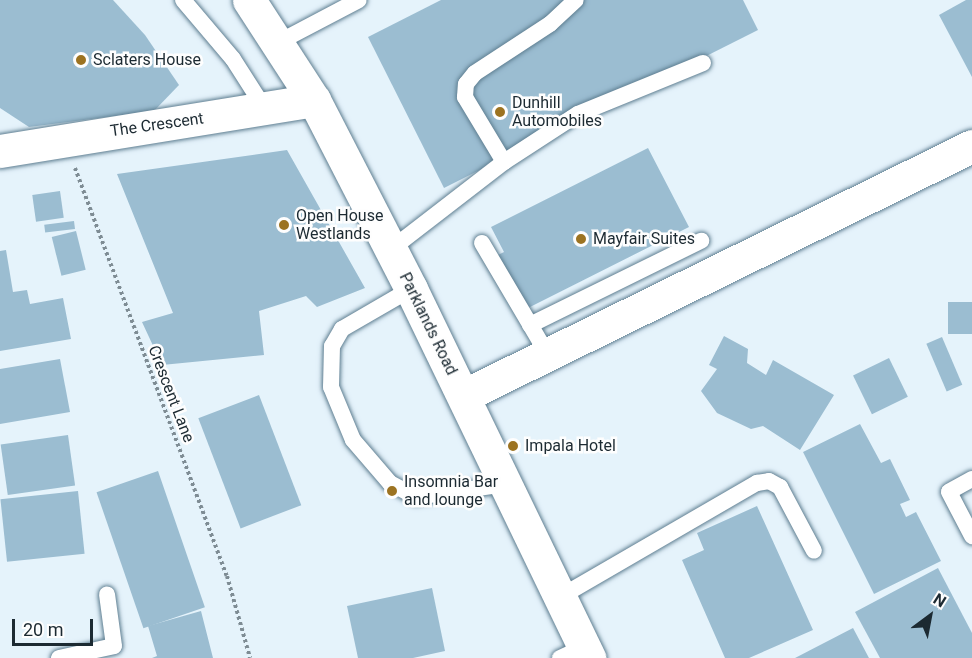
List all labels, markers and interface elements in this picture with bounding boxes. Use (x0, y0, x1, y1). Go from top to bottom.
place label: Sclaters House (93, 50, 201, 70)
marker: Sclaters House (74, 53, 88, 67)
place label: Dunhill Automobiles (512, 93, 602, 131)
marker: Dunhill Automobiles (493, 105, 507, 119)
street label: The Crescent (109, 109, 205, 141)
place label: Open House Westlands (296, 206, 383, 244)
marker: Open House Westlands (277, 218, 291, 232)
place label: Mayfair Suites (593, 229, 695, 249)
marker: Mayfair Suites (574, 232, 588, 246)
street label: Parklands Road (395, 270, 461, 378)
street label: Crescent Lane (144, 343, 198, 445)
place label: Impala Hotel (525, 436, 616, 456)
marker: Impala Hotel (506, 439, 520, 453)
place label: Insomnia Bar and lounge (404, 472, 498, 510)
marker: Insomnia Bar and lounge (385, 484, 399, 498)
north arrow (900, 586, 960, 646)
text: N (930, 589, 950, 611)
scale bar (15, 607, 96, 645)
text: 20 m (23, 619, 63, 640)

